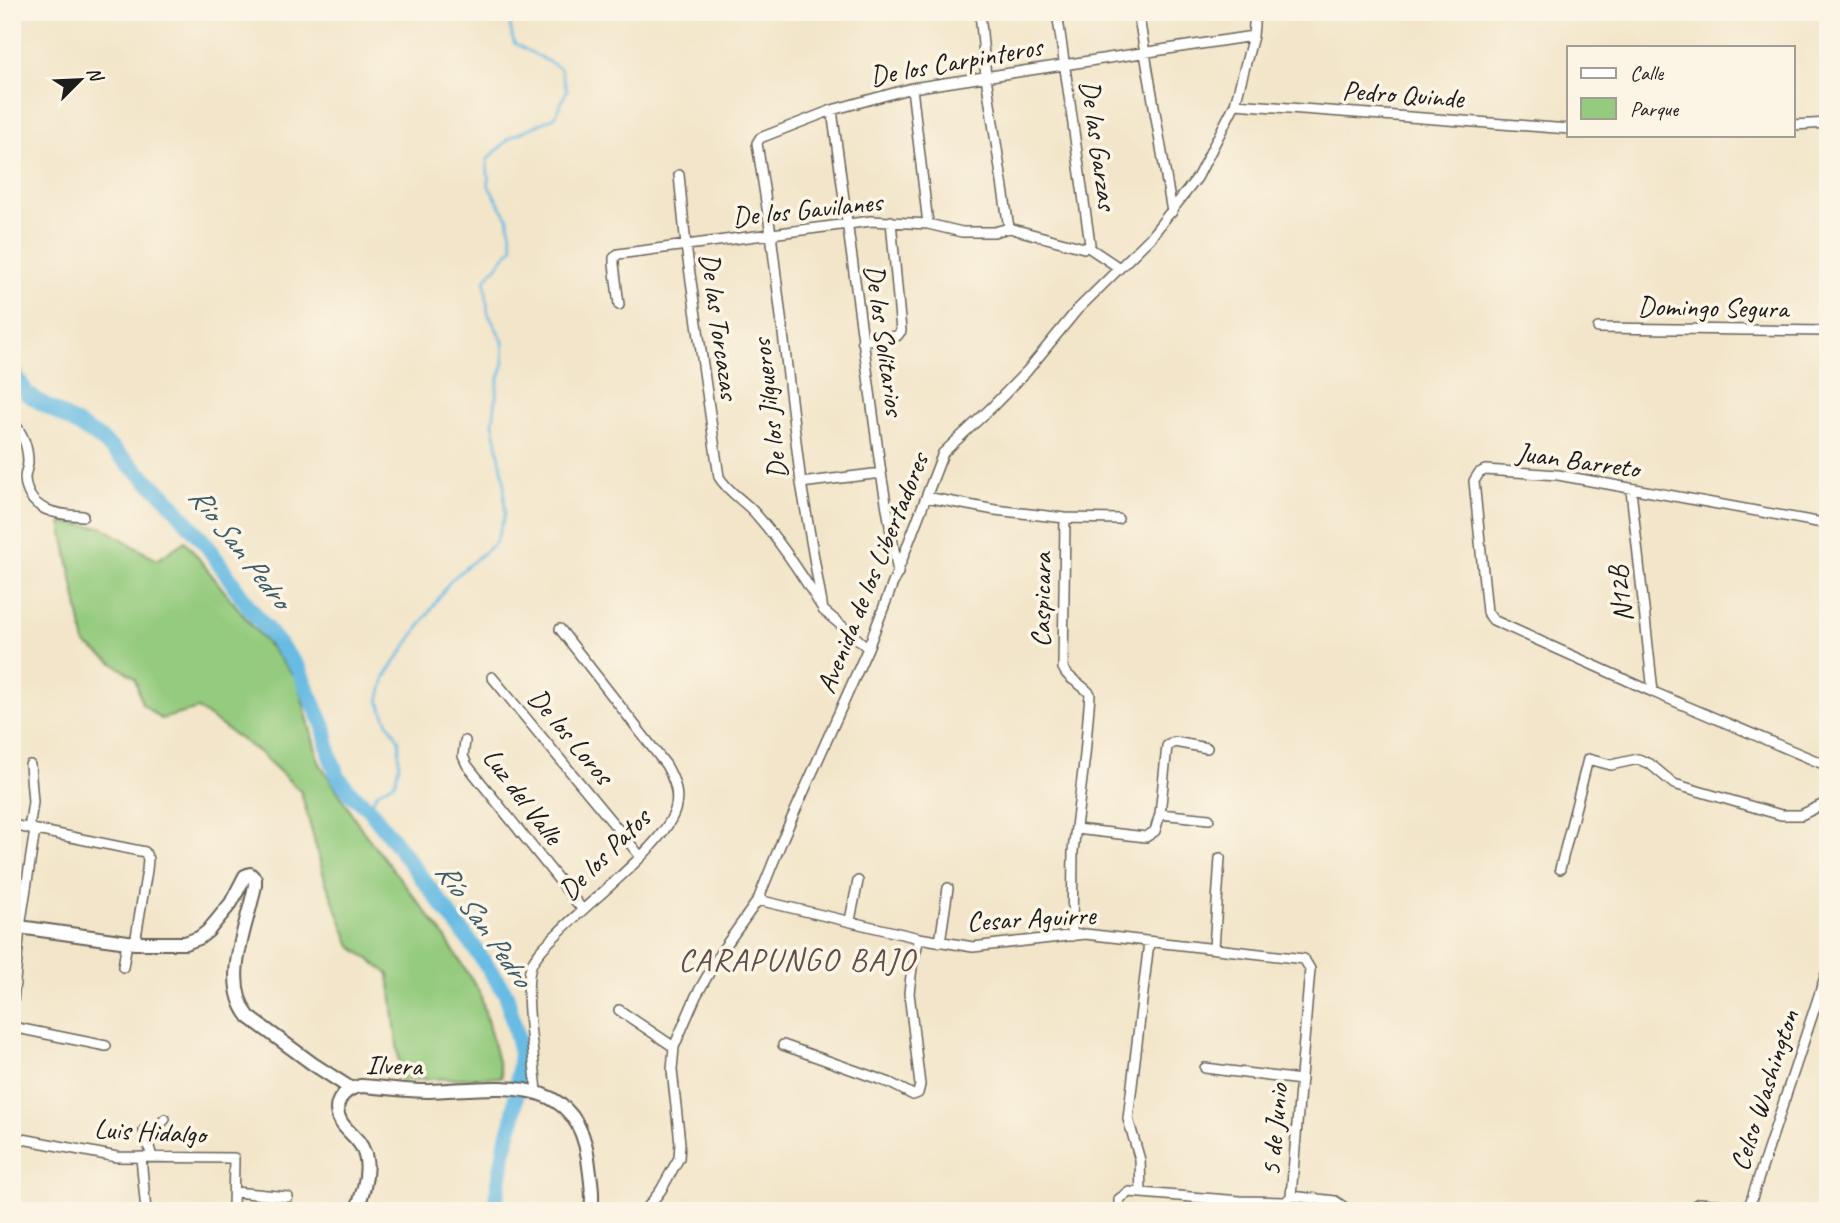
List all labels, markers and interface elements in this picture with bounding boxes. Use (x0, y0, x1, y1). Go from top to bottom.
street label: De los Carpinteros (867, 28, 1047, 93)
north arrow (46, 46, 116, 116)
legend (1567, 46, 1794, 136)
text: Calle (1630, 60, 1664, 86)
text: N (81, 63, 109, 87)
street label: Pedro Quinde (1341, 72, 1467, 116)
street label: De las Garzas (1073, 78, 1126, 214)
text: Parque (1630, 96, 1679, 122)
street label: De los Gavilanes (731, 183, 886, 234)
street label: De las Torcazas (692, 251, 748, 404)
street label: De los Solitarios (857, 262, 913, 420)
street label: Domingo Segura (1637, 288, 1791, 326)
street label: De los Jilgueros (743, 335, 795, 481)
street label: Juan Barreto (1513, 434, 1645, 486)
street label: Avenida de los Libertadores (808, 446, 937, 698)
water label: Rio San Pedro (181, 479, 303, 620)
street label: Caspicara (1023, 550, 1059, 648)
street label: N12B (1599, 562, 1640, 624)
street label: De los Loros (521, 681, 623, 793)
street label: Luz del Valle (475, 741, 572, 853)
street label: De los Patos (551, 799, 659, 907)
water label: Río San Pedro (427, 854, 543, 997)
street label: Cesar Aguirre (966, 897, 1098, 939)
district label: CARAPUNGO BAJO (678, 939, 917, 980)
street label: Celso Washington (1722, 1005, 1807, 1175)
street label: Ilvera (365, 1047, 424, 1084)
street label: 5 de Junio (1253, 1080, 1296, 1178)
street label: Luis Hidalgo (93, 1111, 210, 1152)

